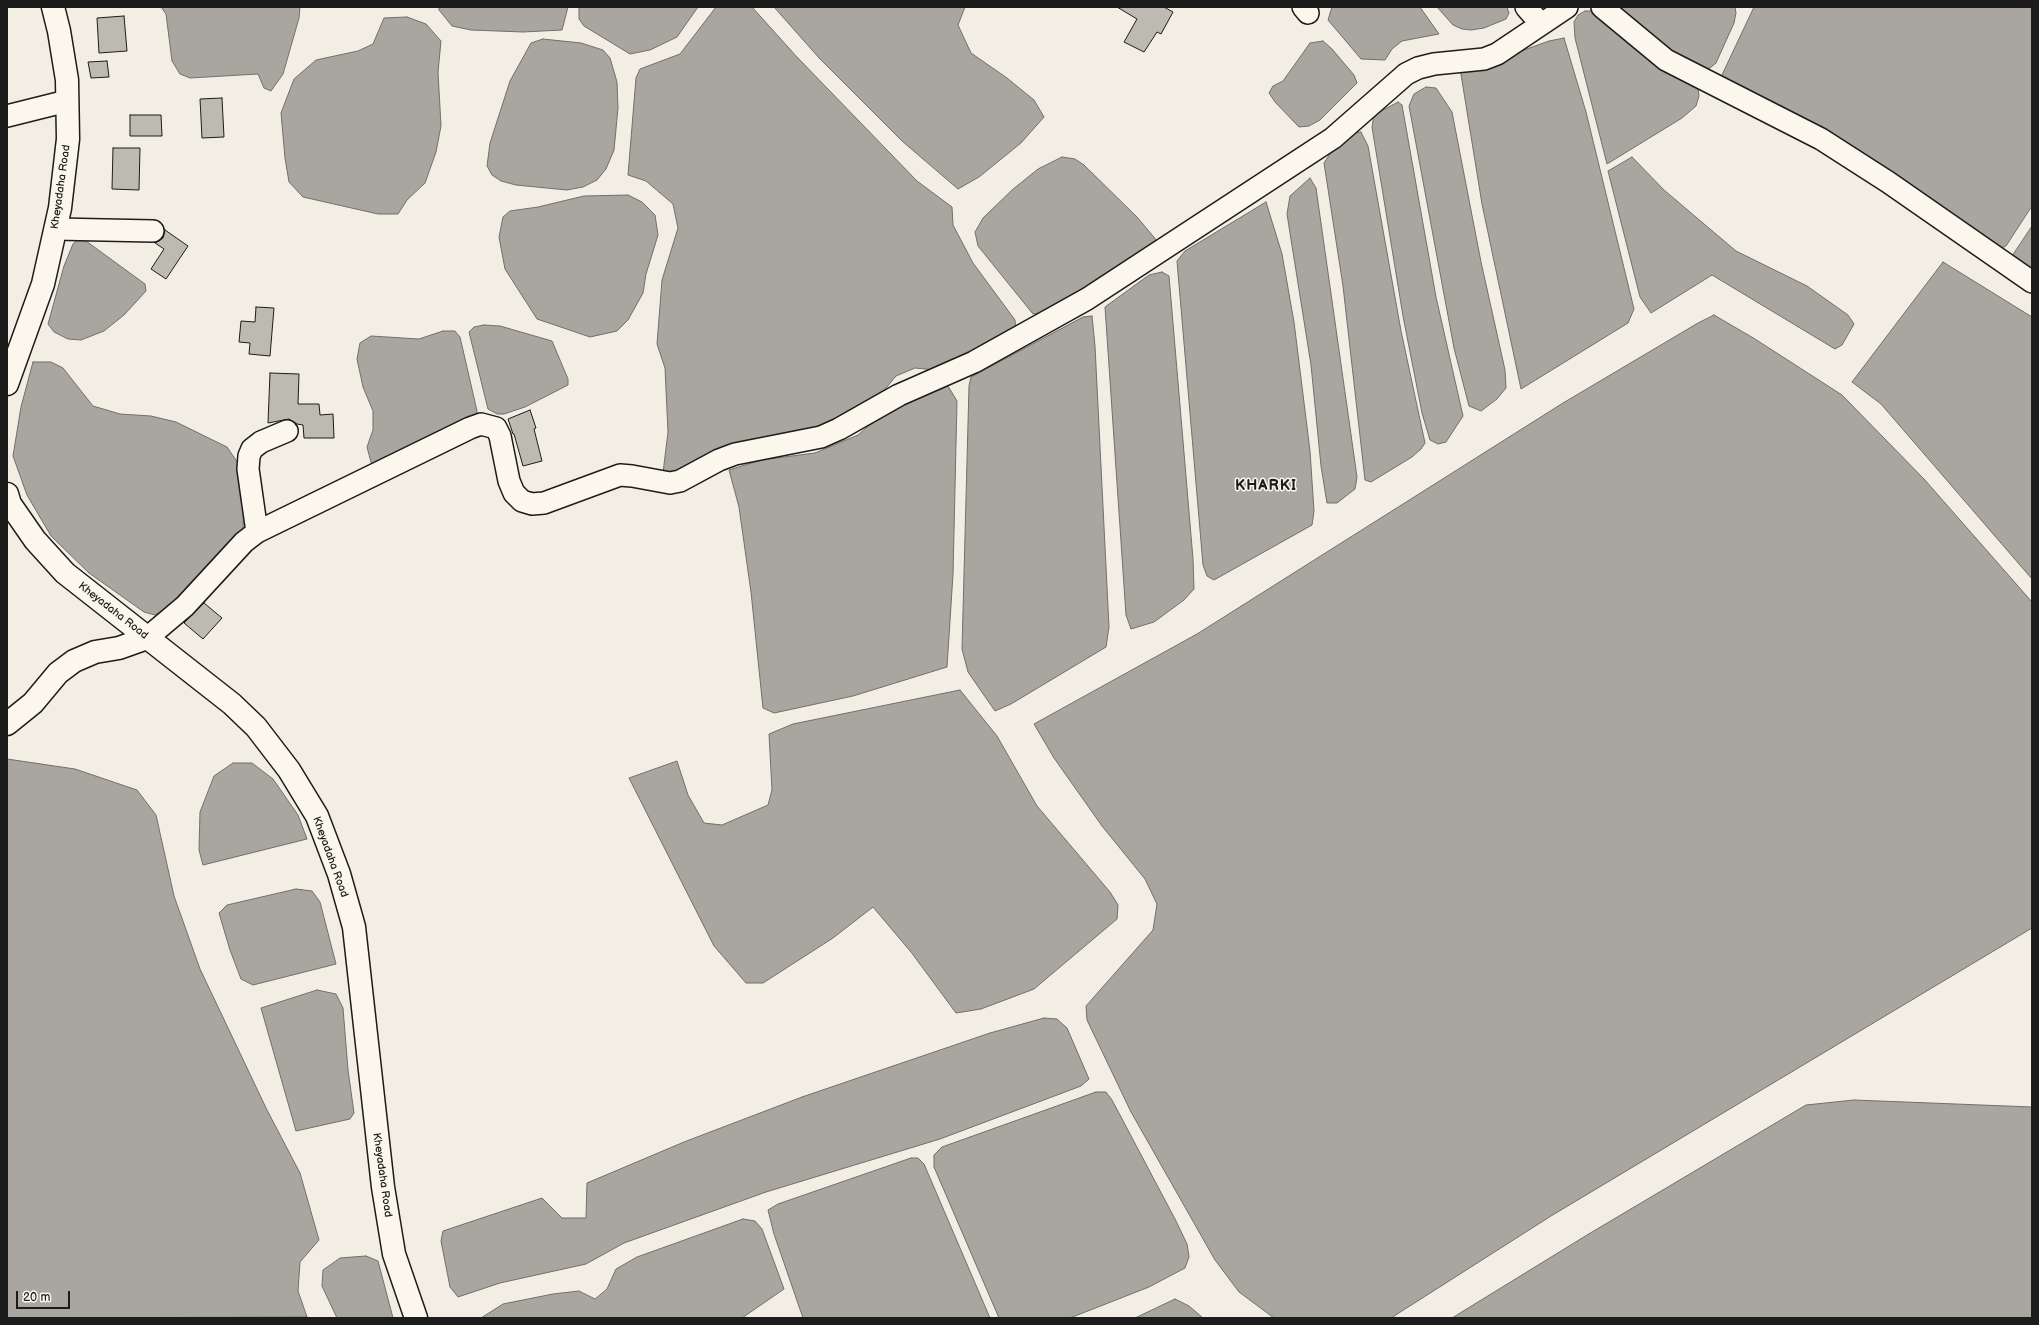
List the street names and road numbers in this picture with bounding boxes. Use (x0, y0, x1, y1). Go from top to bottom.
street label: Kheyadaha Road (49, 144, 73, 230)
street label: Kheyadaha Road (75, 580, 151, 642)
street label: Kheyadaha Road (309, 815, 351, 899)
street label: Kheyadaha Road (370, 1132, 394, 1218)

